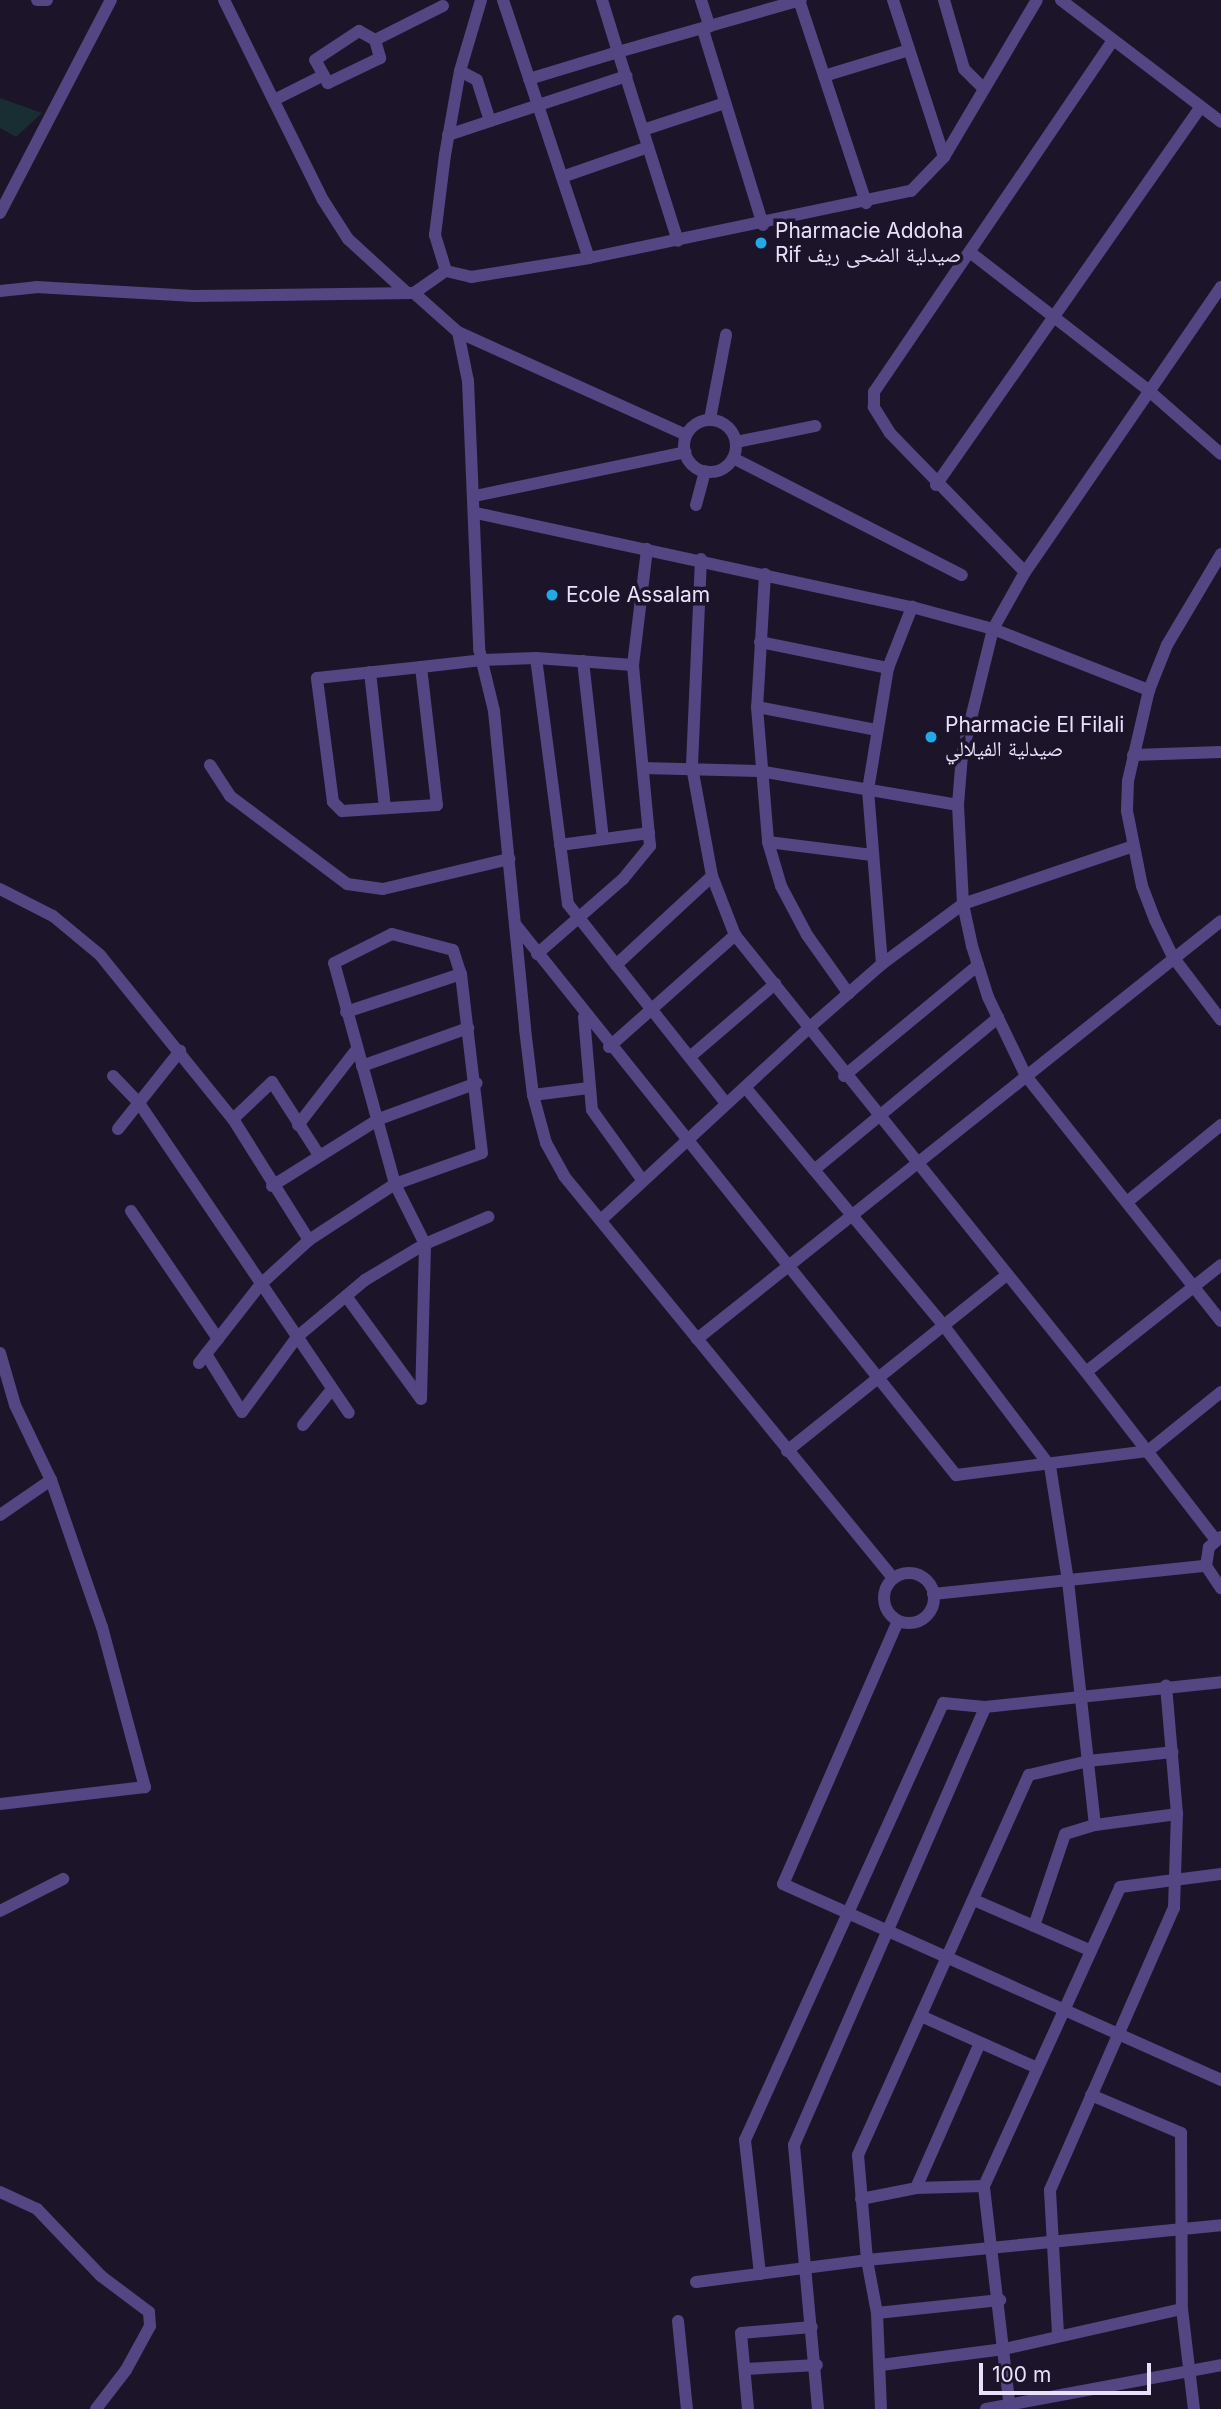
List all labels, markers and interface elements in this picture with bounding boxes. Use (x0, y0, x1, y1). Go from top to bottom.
place label: Pharmacie Addoha Rif صيدلية الضحى ريف (775, 218, 963, 268)
marker: Pharmacie Addoha Rif صيدلية الضحى ريف (753, 235, 769, 251)
place label: Ecole Assalam (566, 582, 710, 608)
marker: Ecole Assalam (544, 587, 560, 603)
place label: Pharmacie El Filali صيدلية الفيلالي (945, 712, 1124, 762)
marker: Pharmacie El Filali صيدلية الفيلالي (923, 729, 939, 745)
scale bar (983, 2350, 1154, 2394)
text: 100 m (992, 2362, 1051, 2387)

